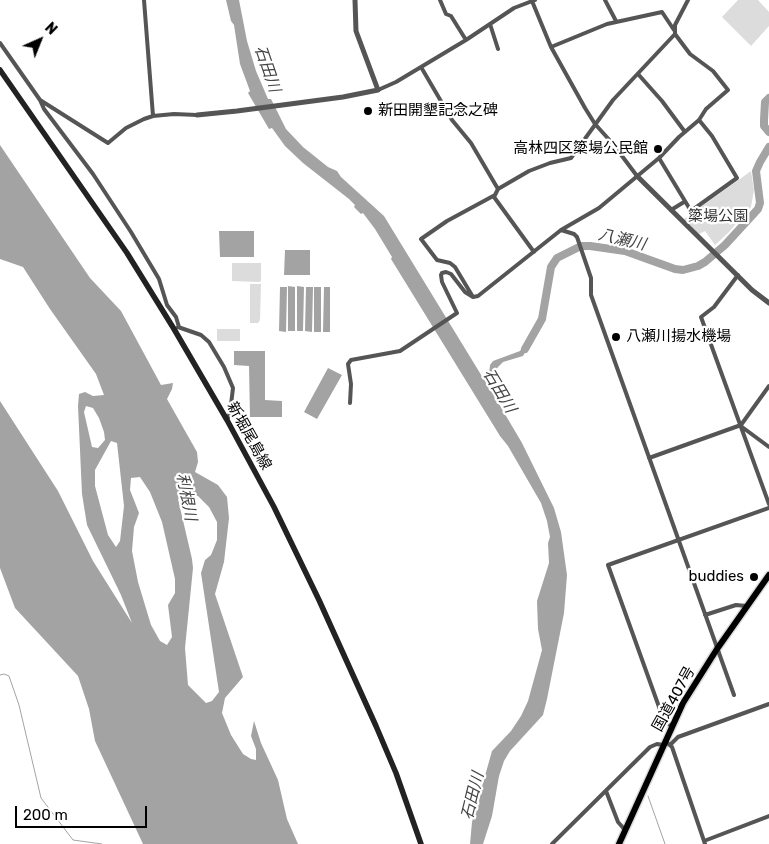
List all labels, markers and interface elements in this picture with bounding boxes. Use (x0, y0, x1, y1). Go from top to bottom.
north arrow (15, 15, 65, 65)
text: N (41, 19, 60, 38)
water label: 石田川 (250, 43, 284, 95)
place label: 新田開墾記念之碑 (378, 102, 498, 120)
marker: 新田開墾記念之碑 (362, 105, 374, 117)
place label: 高林四区簗場公民館 (513, 140, 648, 158)
marker: 高林四区簗場公民館 (652, 143, 664, 155)
park label: 簗場公園 (688, 208, 748, 226)
water label: 八瀬川 (596, 225, 648, 255)
place label: 八瀬川揚水機場 (626, 328, 731, 346)
marker: 八瀬川揚水機場 (610, 331, 622, 343)
water label: 石田川 (478, 365, 520, 417)
street label: 新堀尾島線 (223, 399, 275, 473)
water label: 利根川 (172, 472, 200, 522)
place label: buddies (689, 568, 744, 586)
marker: buddies (748, 571, 760, 583)
street label: 国道407号 (649, 663, 699, 735)
water label: 石田川 (458, 770, 488, 822)
scale bar (18, 796, 150, 828)
text: 200 m (23, 806, 68, 824)

